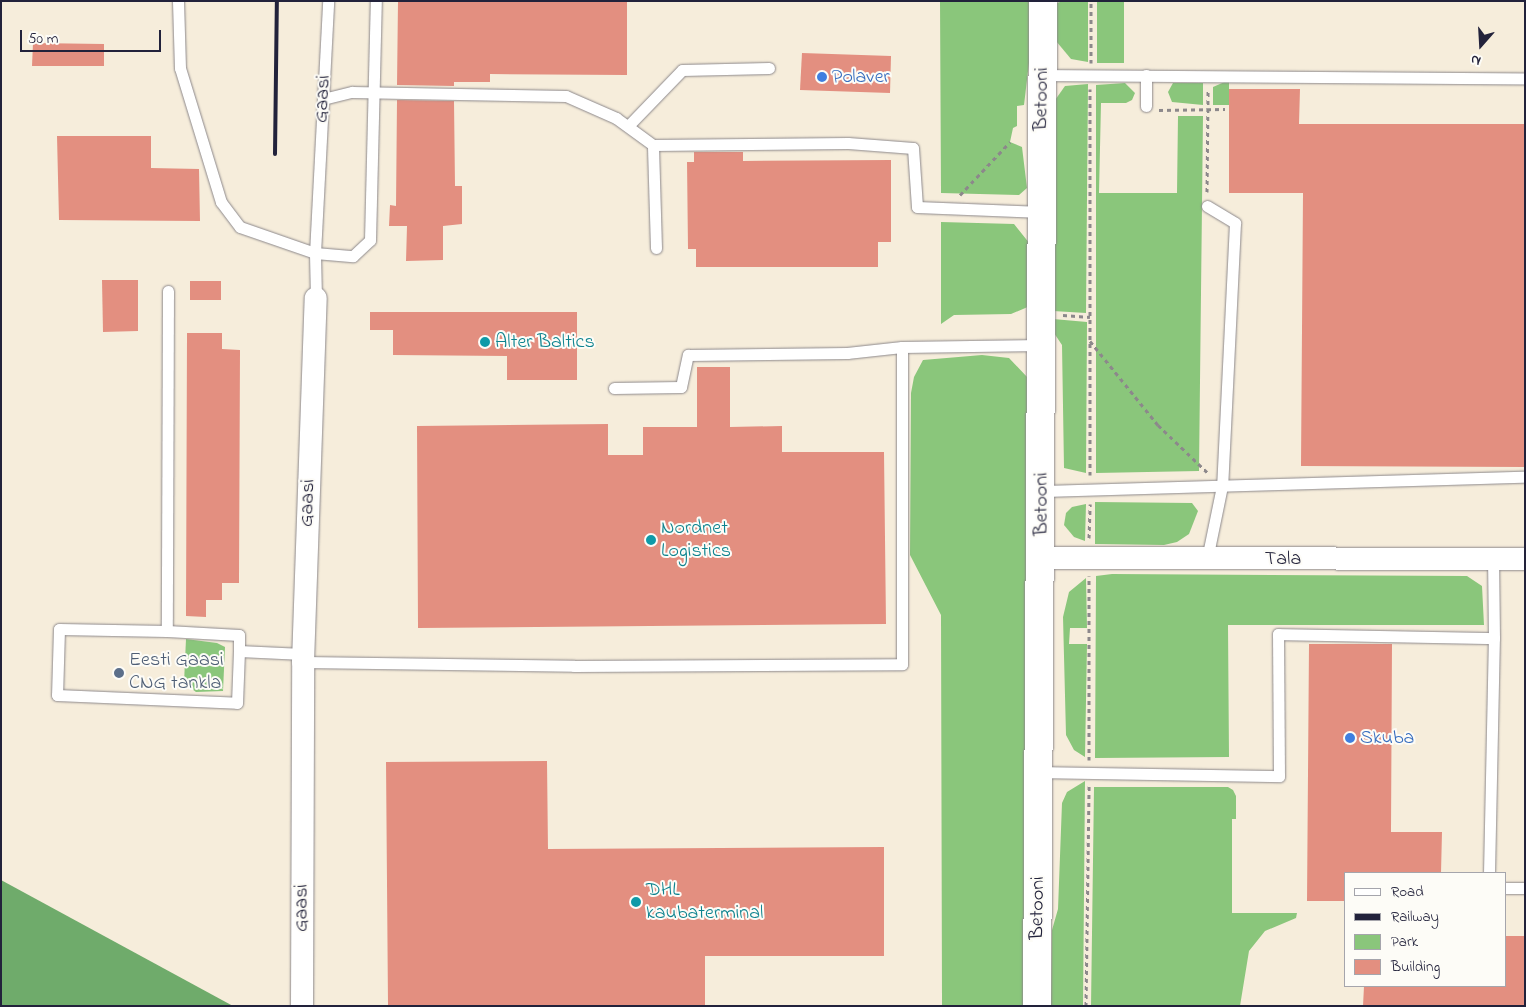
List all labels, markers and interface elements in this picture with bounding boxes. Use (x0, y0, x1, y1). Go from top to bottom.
scale bar (22, 20, 164, 52)
north arrow (1456, 20, 1506, 70)
text: 50 m (28, 28, 58, 50)
text: N (1468, 48, 1484, 71)
place label: Polaver (832, 65, 890, 89)
street label: Betooni (1029, 67, 1055, 131)
marker: Polaver (816, 71, 828, 83)
street label: Gaasi (310, 74, 336, 124)
place label: Alter Baltics (495, 330, 595, 354)
marker: Alter Baltics (479, 336, 491, 348)
street label: Betooni (1030, 472, 1054, 536)
street label: Gaasi (295, 479, 321, 527)
place label: Nordnet Logistics (661, 516, 731, 563)
marker: Nordnet Logistics (645, 534, 657, 546)
street label: Tala (1265, 547, 1301, 571)
place label: Eesti Gaasi CNG tankla (129, 649, 223, 696)
marker: Eesti Gaasi CNG tankla (113, 667, 125, 679)
place label: Skuba (1360, 726, 1414, 750)
marker: Skuba (1344, 732, 1356, 744)
legend (1344, 872, 1506, 987)
street label: Betooni (1025, 876, 1051, 940)
place label: DHL kaubaterminal (646, 878, 763, 925)
text: Road (1391, 881, 1424, 903)
street label: Gaasi (290, 884, 314, 932)
marker: DHL kaubaterminal (630, 896, 642, 908)
text: Railway (1391, 906, 1439, 928)
text: Park (1391, 931, 1418, 953)
text: Building (1391, 956, 1440, 978)

